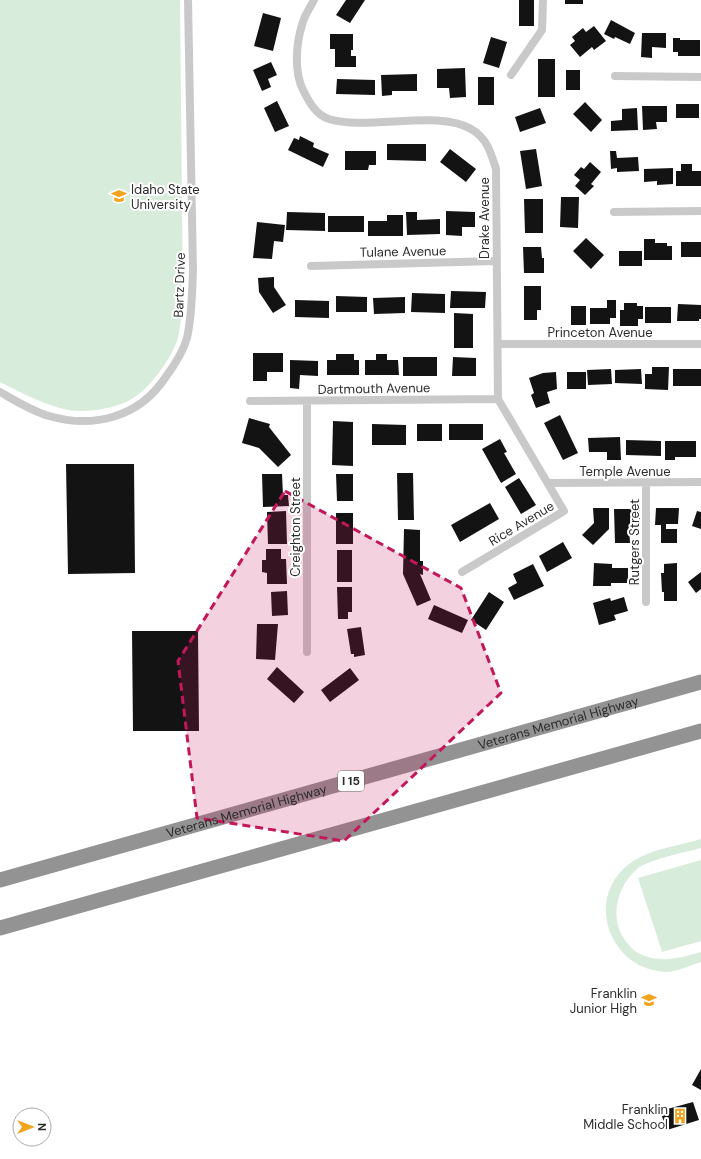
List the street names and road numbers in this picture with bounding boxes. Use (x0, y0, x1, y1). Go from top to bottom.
street label: Drake Avenue (476, 177, 493, 259)
street label: Tulane Avenue (360, 242, 446, 261)
street label: Bartz Drive (170, 252, 189, 318)
street label: Princeton Avenue (547, 324, 653, 341)
street label: Dartmouth Avenue (317, 379, 431, 398)
street label: Temple Avenue (579, 463, 671, 480)
street label: Creighton Street (287, 477, 304, 577)
street label: Rice Avenue (485, 497, 557, 550)
street label: Rutgers Street (626, 499, 643, 585)
street label: Veterans Memorial Highway (476, 692, 641, 754)
road number: I 15 (338, 771, 364, 791)
street label: Veterans Memorial Highway (164, 780, 329, 842)

